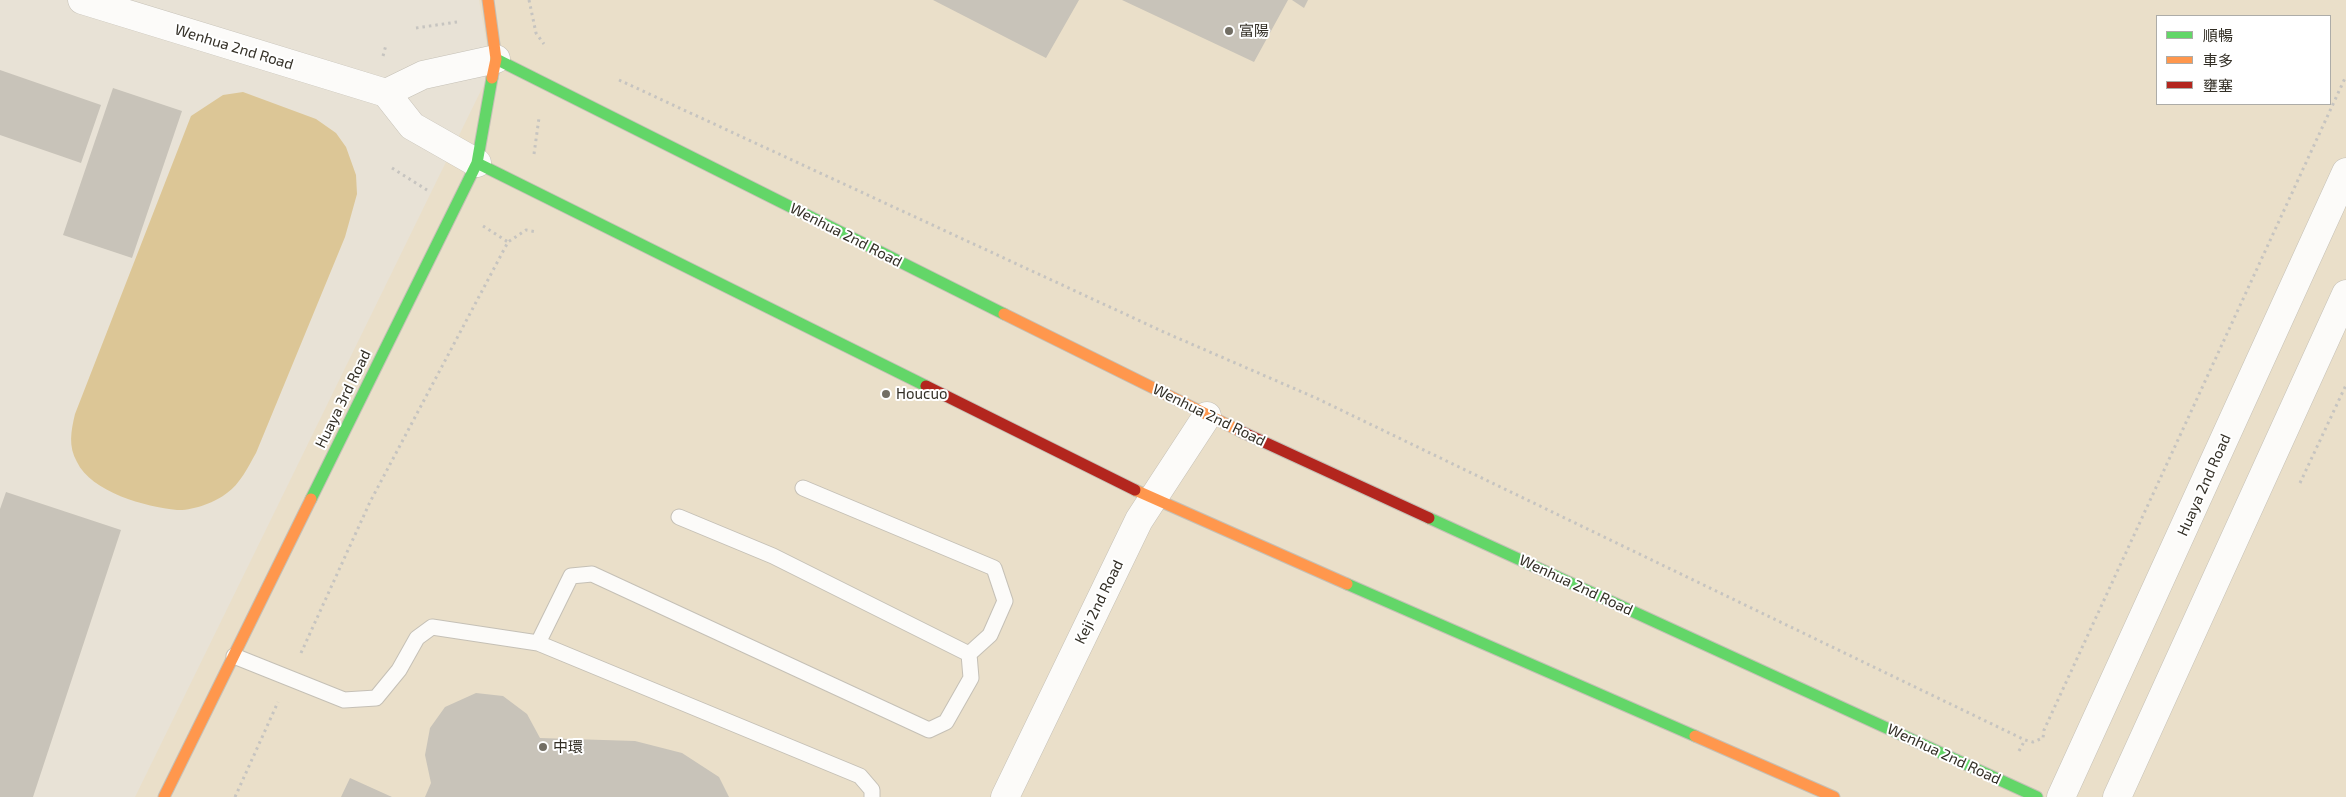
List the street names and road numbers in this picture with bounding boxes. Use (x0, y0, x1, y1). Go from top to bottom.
street label: Wenhua 2nd Road (172, 20, 296, 74)
street label: Wenhua 2nd Road (787, 199, 905, 271)
street label: Huaya 3rd Road (311, 347, 375, 451)
street label: Wenhua 2nd Road (1150, 380, 1268, 450)
street label: Huaya 2nd Road (2173, 431, 2235, 539)
street label: Wenhua 2nd Road (1516, 551, 1636, 619)
street label: Keji 2nd Road (1071, 557, 1127, 647)
street label: Wenhua 2nd Road (1884, 720, 2004, 788)

